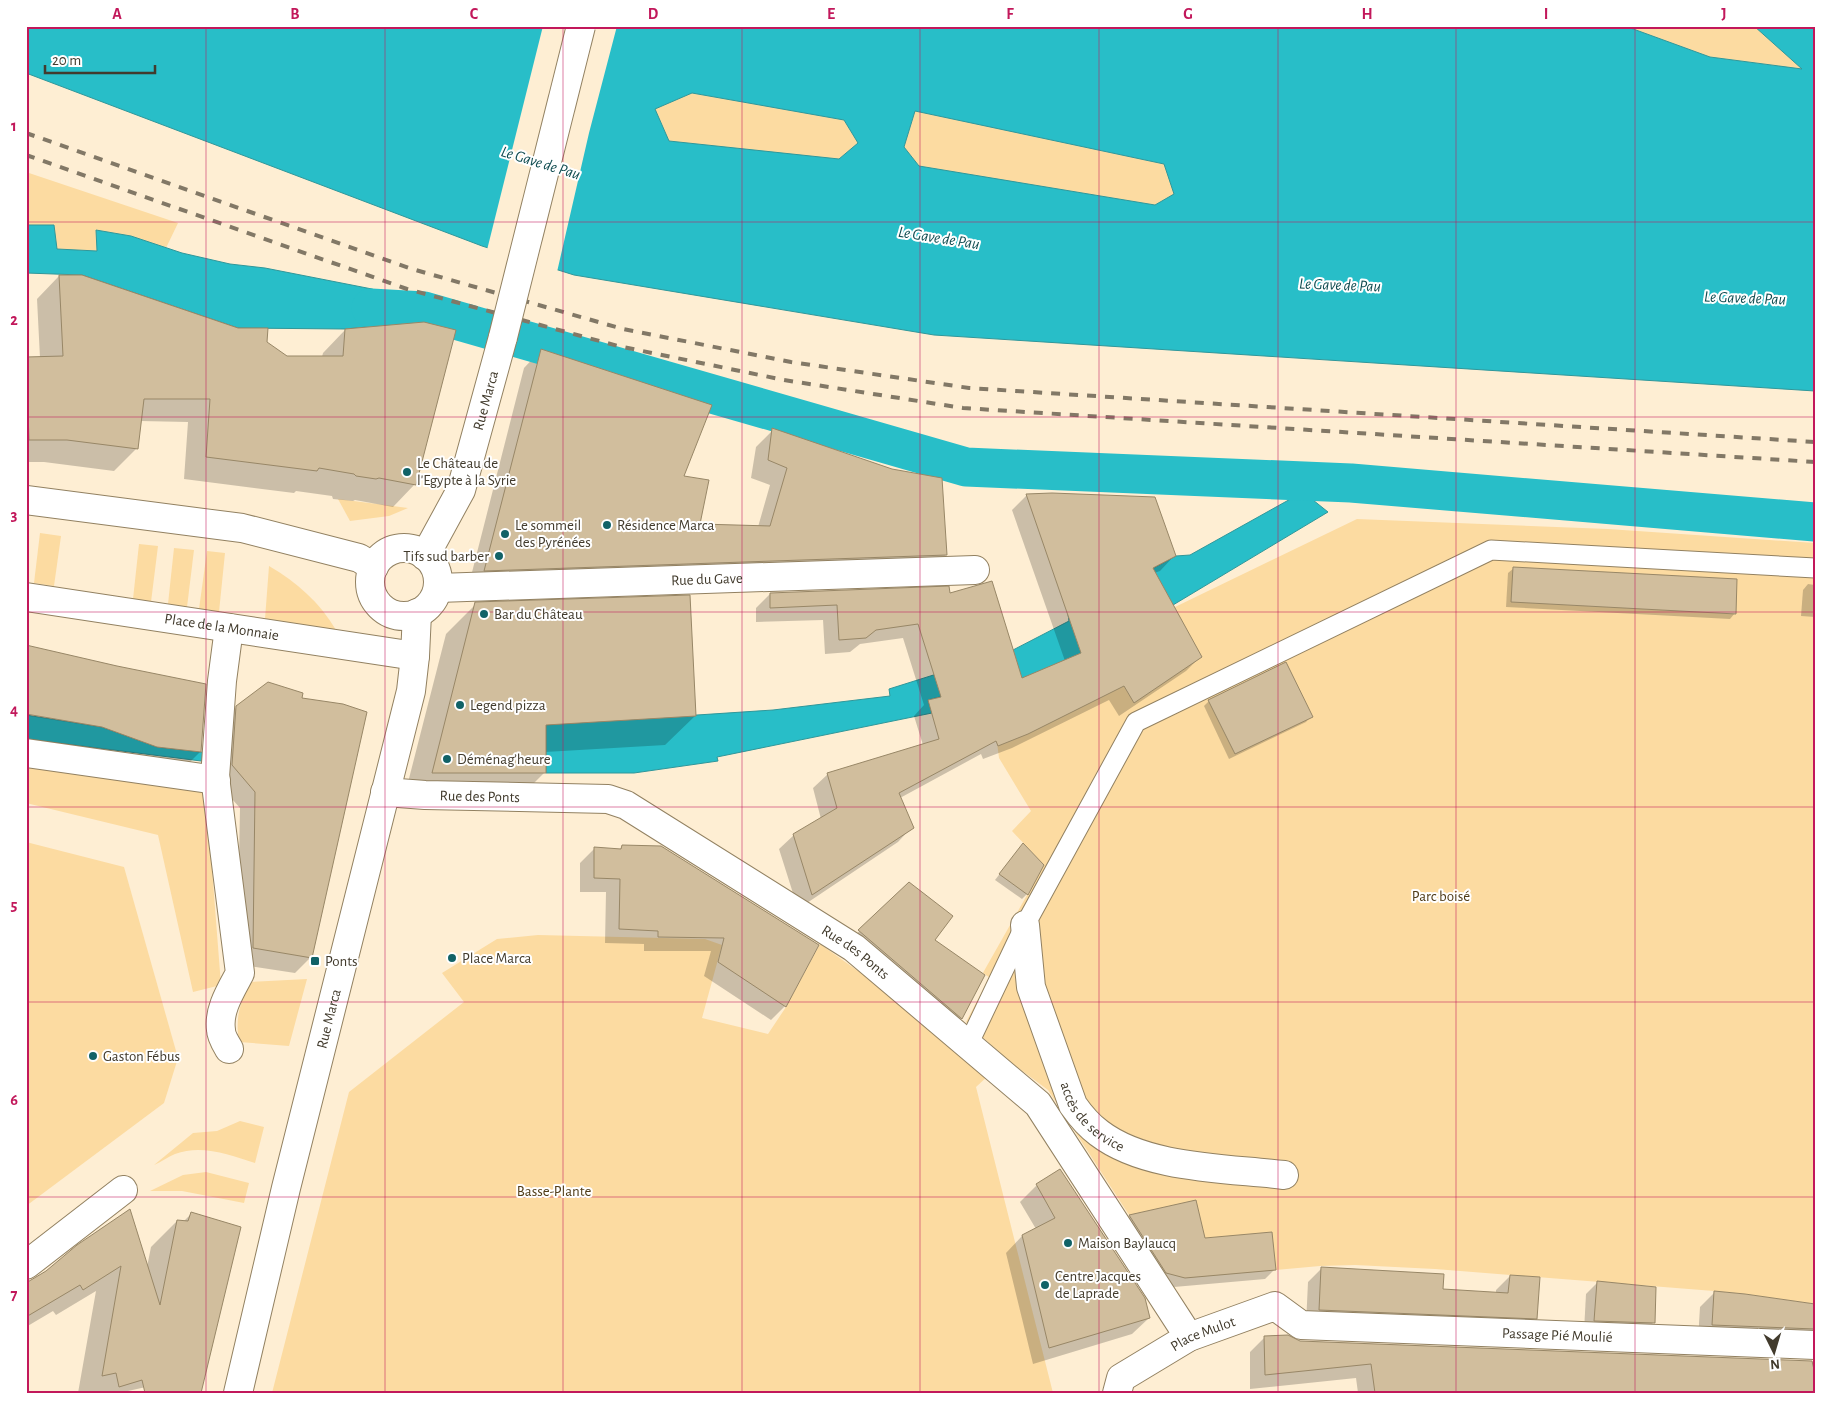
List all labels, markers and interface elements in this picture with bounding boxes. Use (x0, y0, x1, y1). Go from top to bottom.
text: A (112, 6, 122, 22)
text: B (290, 6, 300, 22)
text: C (470, 6, 479, 22)
text: D (648, 6, 659, 22)
text: E (827, 6, 835, 22)
text: F (1006, 6, 1014, 22)
text: G (1183, 6, 1193, 22)
text: H (1361, 6, 1373, 22)
text: I (1544, 6, 1548, 22)
text: J (1721, 6, 1727, 22)
scale bar (45, 42, 155, 74)
text: 20 m (52, 53, 81, 68)
text: 1 (11, 118, 17, 134)
water label: Le Gave de Pau (499, 143, 582, 183)
water label: Le Gave de Pau (897, 224, 981, 252)
water label: Le Gave de Pau (1299, 276, 1381, 294)
water label: Le Gave de Pau (1704, 289, 1786, 307)
text: 2 (10, 312, 18, 328)
street label: Rue Marca (471, 369, 501, 432)
place label: Le Château de l'Egypte à la Syrie (417, 456, 516, 488)
marker: Le Château de l'Egypte à la Syrie (401, 466, 413, 478)
text: 3 (11, 507, 18, 523)
place label: Le sommeil des Pyrénées (515, 518, 591, 550)
place label: Résidence Marca (617, 518, 714, 533)
marker: Résidence Marca (601, 519, 613, 531)
marker: Le sommeil des Pyrénées (499, 528, 511, 540)
place label: Tifs sud barber (403, 549, 489, 564)
marker: Tifs sud barber (493, 550, 505, 562)
street label: Rue du Gave (671, 571, 743, 588)
place label: Bar du Château (494, 607, 583, 622)
marker: Bar du Château (478, 608, 490, 620)
street label: Place de la Monnaie (163, 611, 280, 643)
place label: Legend pizza (470, 698, 546, 713)
marker: Legend pizza (454, 699, 466, 711)
text: 4 (10, 702, 18, 718)
place label: Déménag’heure (457, 752, 551, 767)
marker: Déménag’heure (441, 753, 453, 765)
street label: Rue des Ponts (440, 788, 520, 805)
park label: Parc boisé (1412, 889, 1470, 904)
text: 5 (11, 897, 18, 913)
street label: Rue des Ponts (819, 923, 892, 982)
place label: Place Marca (462, 951, 532, 966)
marker: Place Marca (446, 952, 458, 964)
place label: Ponts (325, 954, 357, 969)
marker: Ponts (309, 955, 321, 967)
street label: Rue Marca (314, 987, 344, 1050)
place label: Gaston Fébus (103, 1049, 180, 1064)
marker: Gaston Fébus (87, 1050, 99, 1062)
street label: accès de service (1057, 1080, 1127, 1155)
text: 6 (10, 1092, 18, 1108)
park label: Basse-Plante (517, 1184, 591, 1199)
place label: Maison Baylaucq (1078, 1236, 1176, 1251)
marker: Maison Baylaucq (1062, 1237, 1074, 1249)
place label: Centre Jacques de Laprade (1055, 1269, 1141, 1301)
marker: Centre Jacques de Laprade (1039, 1279, 1051, 1291)
text: 7 (11, 1287, 18, 1303)
street label: Place Mulot (1168, 1314, 1237, 1354)
street label: Passage Pié Moulié (1502, 1326, 1613, 1345)
north arrow (1748, 1326, 1798, 1376)
text: N (1770, 1357, 1781, 1371)

